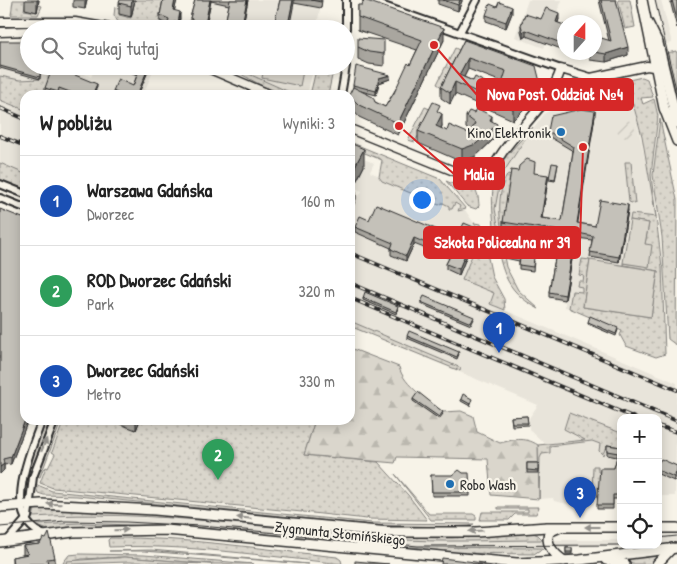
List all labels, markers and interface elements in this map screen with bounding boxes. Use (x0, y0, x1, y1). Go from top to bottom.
north arrow (557, 15, 602, 60)
search box (20, 20, 355, 75)
icon: search (38, 34, 66, 62)
text: Szukaj tutaj (78, 35, 159, 61)
callout: Nova Post. Oddział №4 (477, 79, 633, 110)
text: Nova Post. Oddział №4 (487, 83, 623, 105)
text: W pobliżu (40, 108, 112, 137)
text: Wyniki: 3 (283, 112, 335, 134)
place label: Kino Elektronik (467, 122, 551, 143)
marker: Kino Elektronik (555, 126, 567, 138)
callout: Malia (454, 158, 504, 189)
text: Malia (464, 163, 495, 185)
text: Warszawa Gdańska (87, 177, 212, 203)
your location (409, 187, 435, 213)
text: 1 (53, 190, 59, 212)
text: 160 m (301, 190, 335, 212)
text: Dworzec (87, 203, 134, 225)
callout: Szkoła Policealna nr 39 (424, 227, 580, 258)
text: Szkoła Policealna nr 39 (434, 231, 570, 253)
text: ROD Dworzec Gdański (87, 267, 232, 293)
text: 2 (52, 280, 60, 302)
text: 320 m (299, 280, 335, 302)
text: Park (87, 293, 114, 315)
pin: 1 (483, 312, 515, 353)
text: Dworzec Gdański (87, 357, 199, 383)
text: 3 (52, 370, 60, 392)
text: 330 m (299, 370, 335, 392)
text: Metro (87, 383, 121, 405)
map controls (617, 414, 662, 549)
button: + (617, 414, 662, 459)
one-way arrow (41, 438, 49, 452)
pin: 2 (202, 439, 234, 480)
button: − (617, 459, 662, 504)
place label: Robo Wash (460, 474, 516, 495)
pin: 3 (564, 477, 596, 518)
marker: Robo Wash (444, 478, 456, 490)
one-way arrow (46, 500, 62, 508)
button: locate (617, 504, 662, 549)
one-way arrow (236, 514, 252, 522)
street label: Zygmunta Słomińskiego (274, 516, 406, 550)
one-way arrow (584, 523, 600, 531)
one-way arrow (114, 526, 130, 534)
one-way arrow (467, 528, 483, 536)

